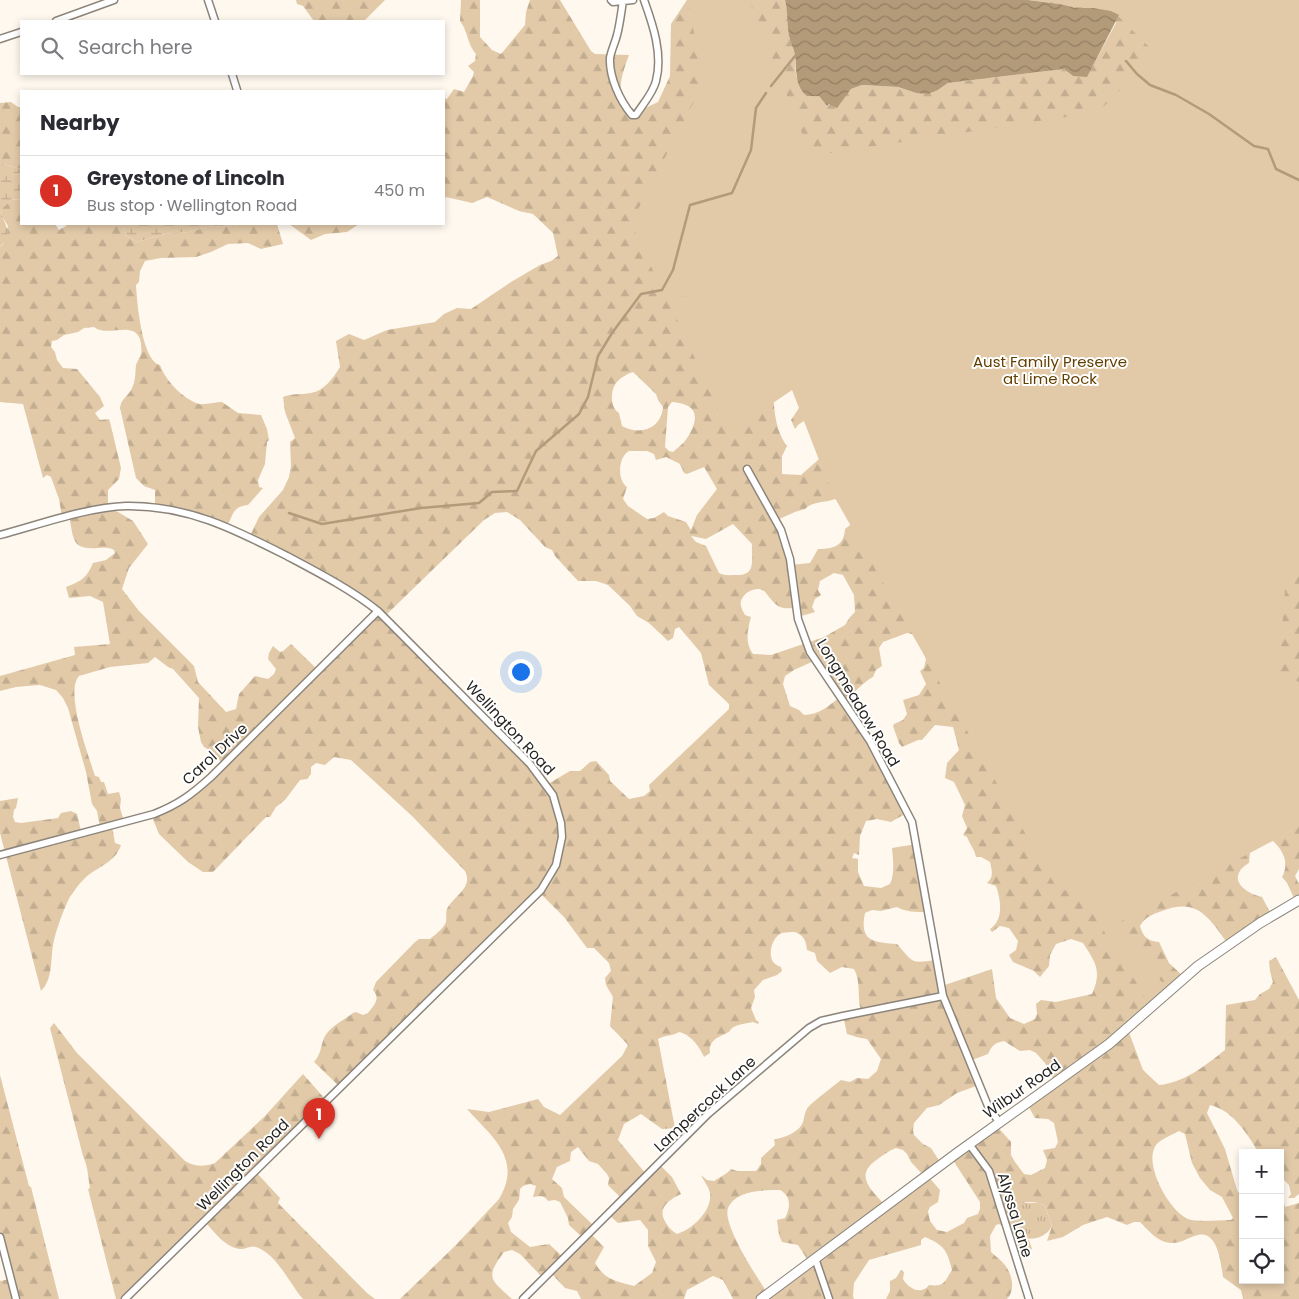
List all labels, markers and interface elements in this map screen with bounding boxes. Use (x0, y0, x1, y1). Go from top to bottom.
search box (20, 20, 445, 75)
icon: search (38, 34, 66, 62)
text: Search here (78, 34, 192, 61)
text: Nearby (40, 108, 120, 137)
text: Greystone of Lincoln (87, 165, 285, 192)
text: 1 (53, 179, 59, 202)
text: 450 m (374, 179, 425, 202)
text: Bus stop · Wellington Road (87, 194, 297, 217)
park label: Aust Family Preserve at Lime Rock (973, 351, 1127, 389)
street label: Longmeadow Road (812, 635, 905, 771)
your location (508, 659, 534, 685)
street label: Wellington Road (461, 676, 560, 780)
street label: Carol Drive (177, 718, 252, 789)
street label: Lampercock Lane (649, 1051, 760, 1156)
street label: Wilbur Road (979, 1054, 1065, 1123)
pin: 1 (303, 1098, 335, 1139)
street label: Wellington Road (192, 1114, 293, 1215)
map controls (1239, 1149, 1284, 1284)
button: + (1239, 1149, 1284, 1194)
street label: Alyssa Lane (993, 1170, 1038, 1260)
button: − (1239, 1194, 1284, 1239)
button: locate (1239, 1239, 1284, 1284)

